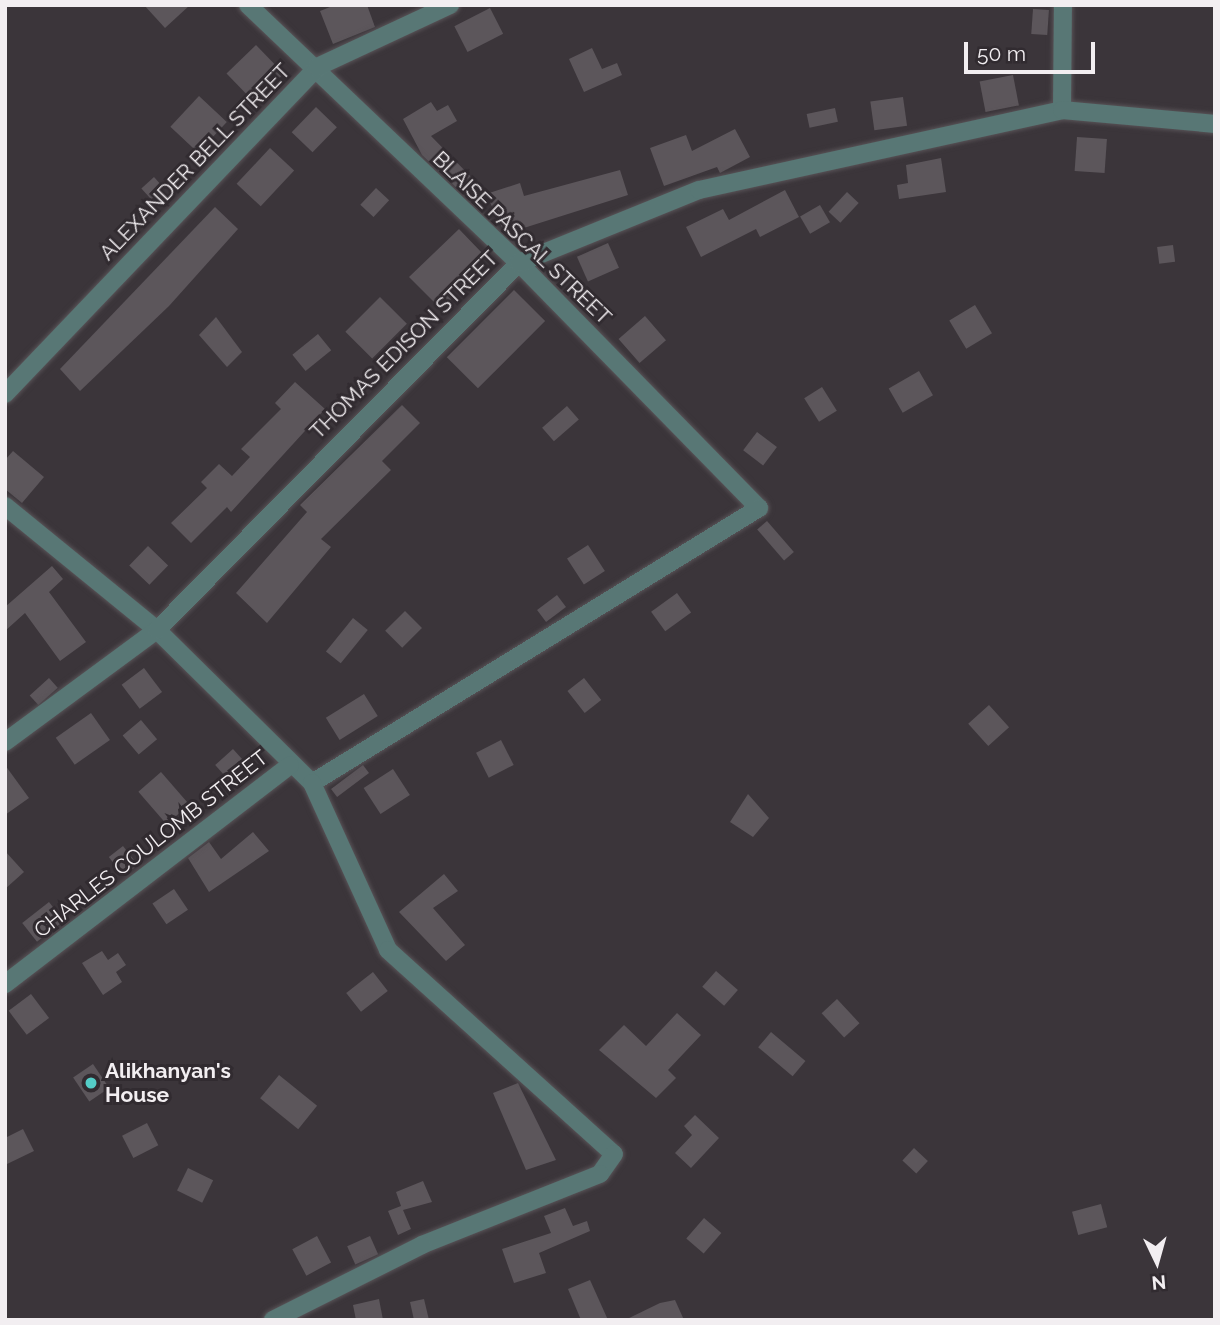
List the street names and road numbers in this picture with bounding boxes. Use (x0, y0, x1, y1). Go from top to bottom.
street label: ALEXANDER BELL STREET (94, 58, 296, 266)
street label: BLAISE PASCAL STREET (427, 146, 617, 330)
street label: THOMAS EDISON STREET (305, 246, 503, 444)
street label: CHARLES COULOMB STREET (29, 745, 273, 943)

